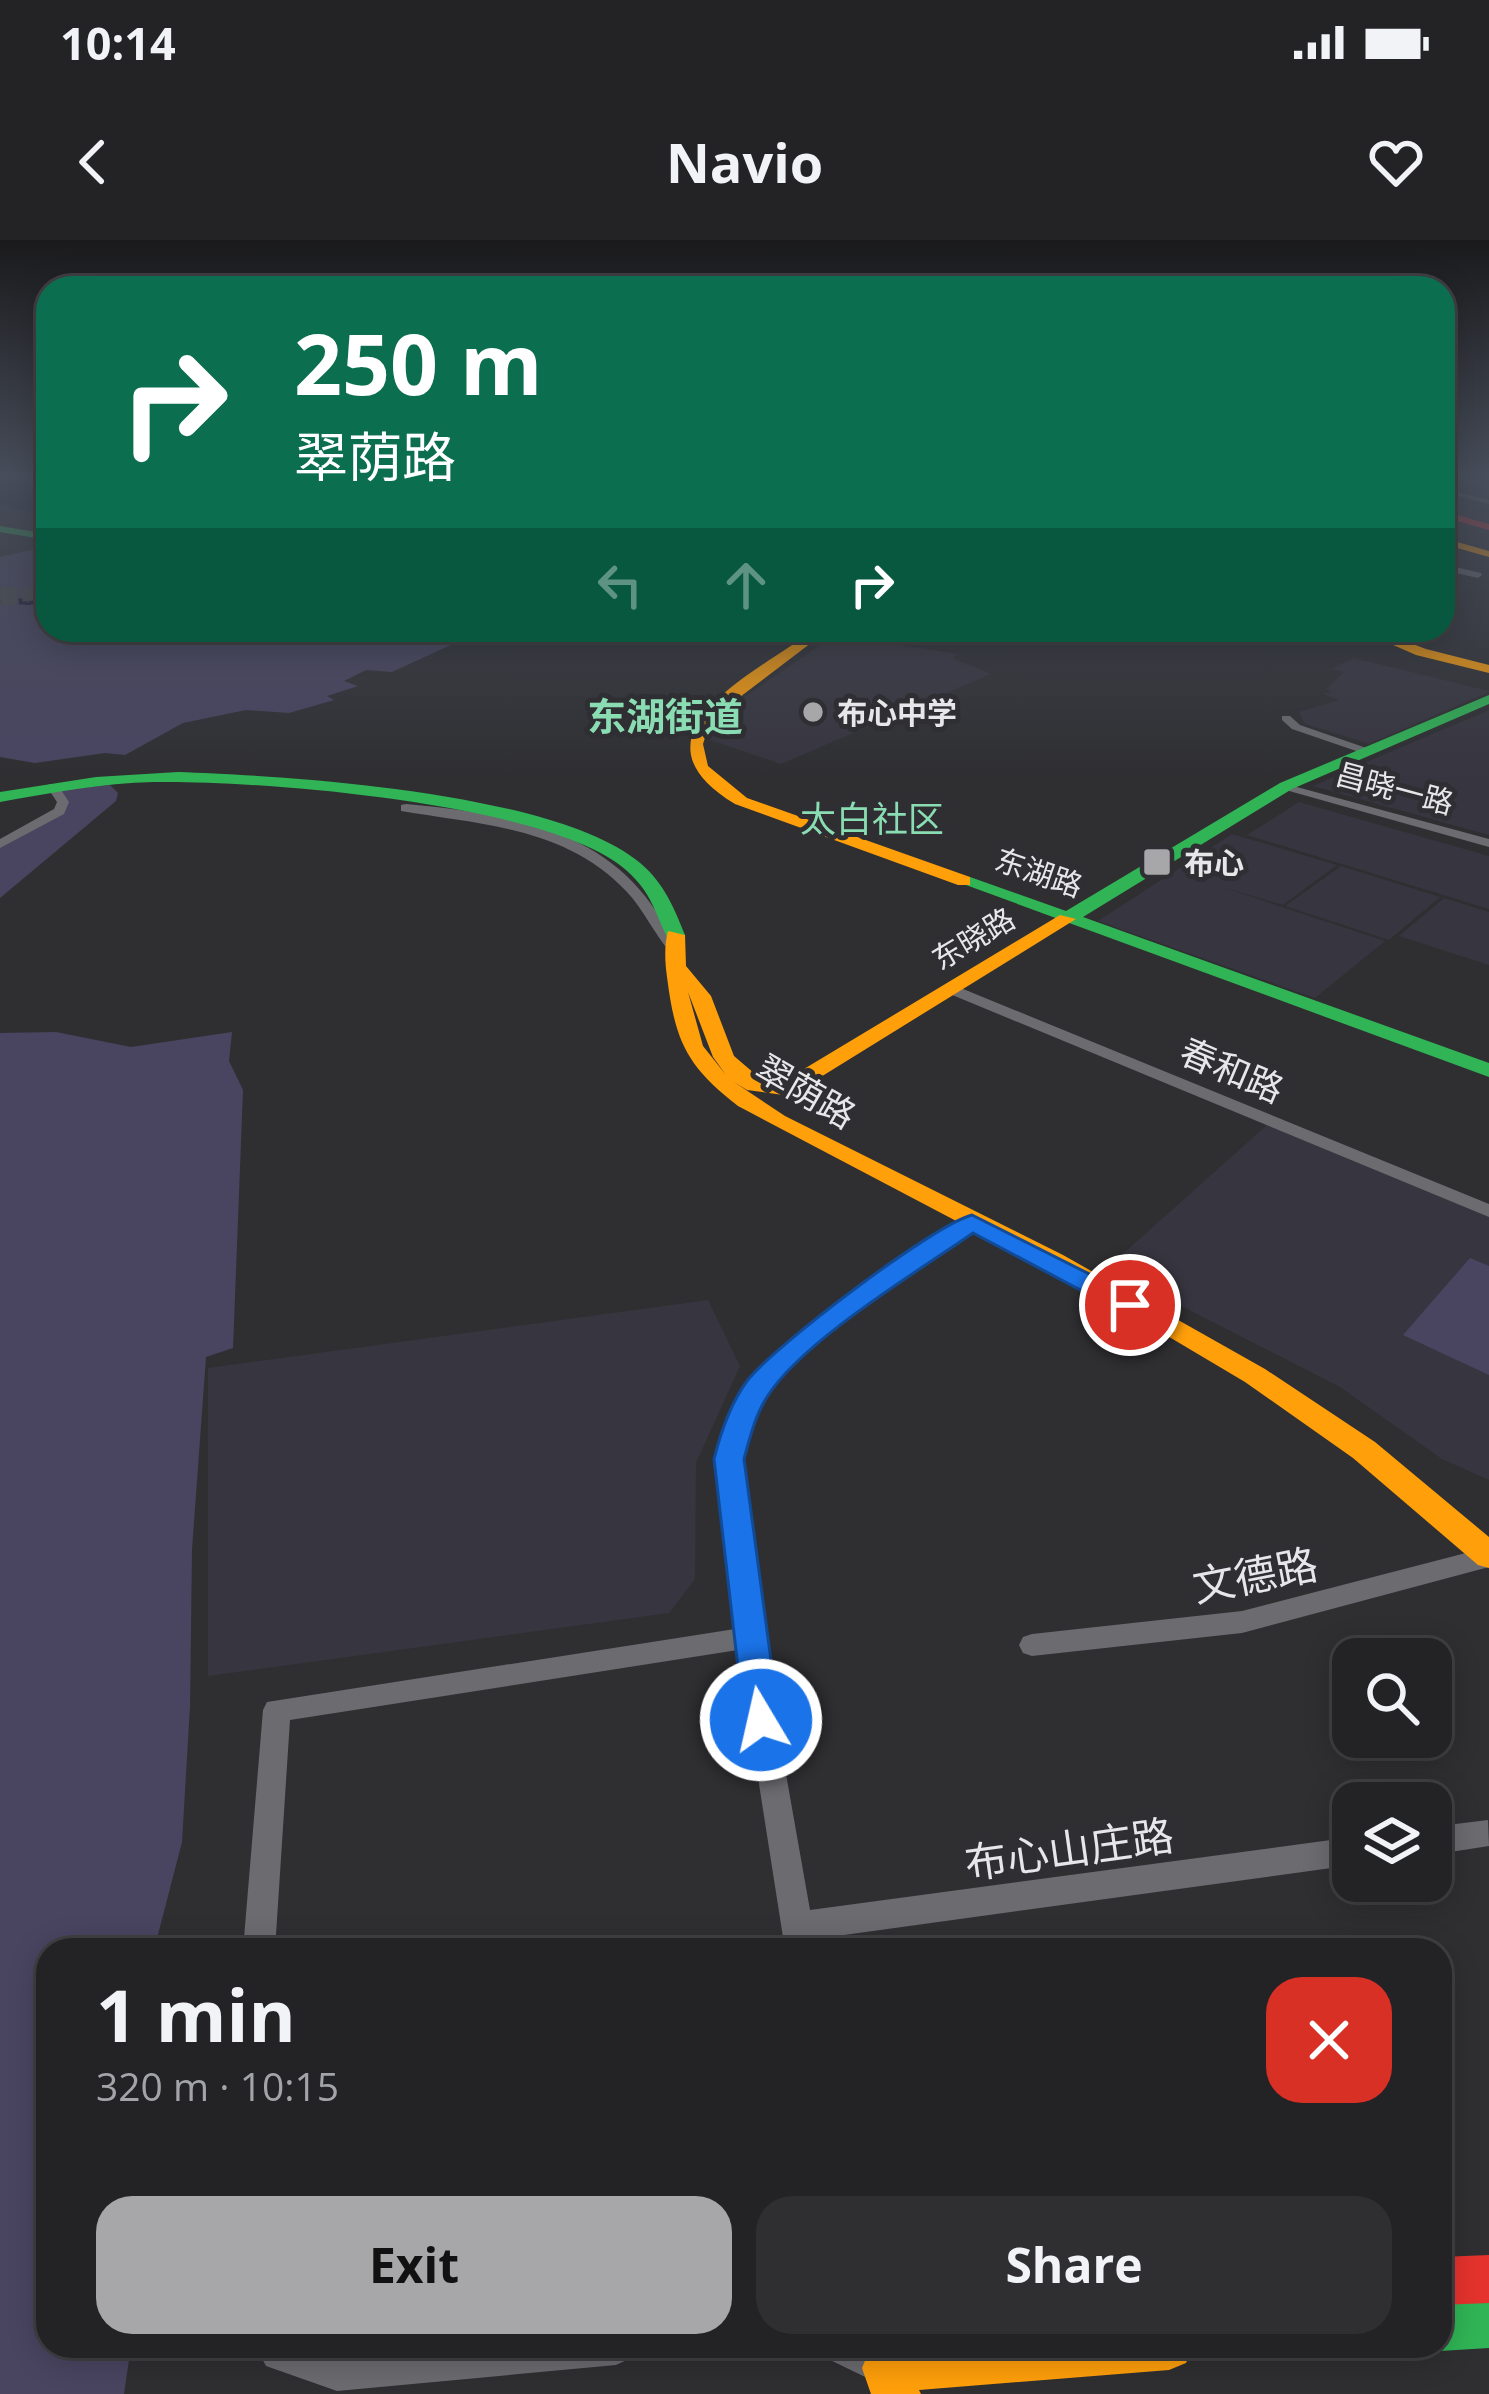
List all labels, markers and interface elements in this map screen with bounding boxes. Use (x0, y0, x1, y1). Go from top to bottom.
text: 10:14 (60, 12, 176, 73)
text: Navio (666, 125, 823, 199)
icon: back (60, 129, 126, 195)
icon: heart (1363, 129, 1429, 195)
text: 250 m (294, 305, 542, 420)
icon: right (96, 324, 252, 480)
text: 翠荫路 (294, 419, 456, 493)
icon: left (587, 552, 653, 618)
icon: ahead (713, 552, 779, 618)
icon: right (839, 552, 905, 618)
district label: 东湖街道 (587, 689, 743, 742)
place label: 布心中学 (837, 692, 957, 733)
marker: 布心中学 (800, 699, 826, 725)
street label: 昌晓一路 (1332, 753, 1458, 823)
district label: 太白社区 (800, 794, 944, 843)
street label: 东湖路 (990, 838, 1088, 906)
place label: 布心 (1184, 842, 1244, 883)
marker: 布心 (1141, 846, 1173, 878)
street label: 东晓路 (924, 897, 1022, 979)
street label: 春和路 (1173, 1026, 1291, 1114)
street label: 翠荫路 (747, 1043, 865, 1139)
pin (1079, 1254, 1181, 1356)
icon: arrive (1097, 1272, 1163, 1338)
street label: 文德路 (1188, 1534, 1322, 1614)
map controls (1332, 1638, 1452, 1902)
button: search (1332, 1638, 1452, 1758)
position arrow (698, 1657, 824, 1783)
button: layers (1332, 1782, 1452, 1902)
street label: 布心山庄路 (961, 1805, 1177, 1891)
text: 1 min (96, 1965, 296, 2063)
button: close (1266, 1977, 1392, 2103)
text: 320 m · 10:15 (96, 2059, 339, 2112)
button: Exit (96, 2196, 732, 2334)
button: Share (756, 2196, 1392, 2334)

